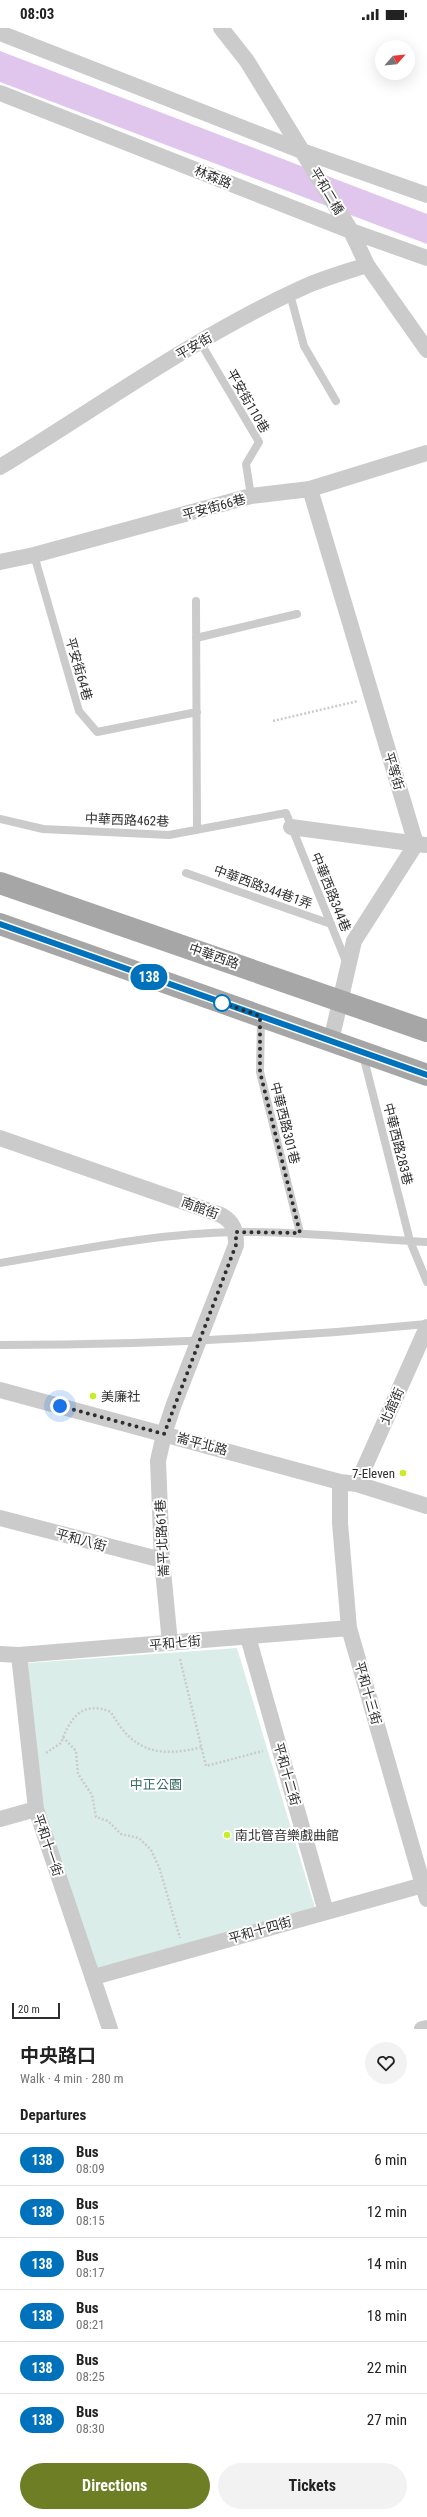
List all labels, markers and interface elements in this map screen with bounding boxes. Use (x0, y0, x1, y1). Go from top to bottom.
text: 08:03 (20, 5, 54, 23)
north arrow (375, 40, 415, 80)
map controls (375, 40, 415, 80)
street label: 林森路 (192, 163, 234, 191)
street label: 平和二橋 (307, 165, 347, 217)
street label: 平安街 (173, 330, 215, 362)
street label: 平安街110巷 (224, 366, 272, 436)
street label: 平安街66巷 (181, 491, 247, 523)
street label: 平安街64巷 (63, 636, 95, 702)
street label: 平等街 (381, 750, 407, 792)
street label: 中華西路462巷 (85, 811, 169, 829)
street label: 中華西路344巷 (308, 850, 354, 934)
street label: 中華西路344巷1弄 (212, 862, 314, 912)
street label: 中華西路 (187, 940, 241, 972)
line badge: 138 (126, 964, 172, 990)
text: 138 (138, 969, 160, 985)
unlabelled marker (213, 994, 231, 1012)
street label: 中華西路301巷 (268, 1080, 302, 1166)
street label: 中華西路283巷 (381, 1101, 415, 1187)
street label: 南館街 (179, 1194, 221, 1222)
street label: 北館街 (377, 1385, 407, 1427)
place label: 美廉社 (101, 1389, 140, 1404)
marker: 美廉社 (88, 1391, 98, 1401)
your location (50, 1396, 70, 1416)
street label: 崙平北路 (175, 1430, 229, 1458)
place label: 7-Eleven (352, 1466, 395, 1481)
marker: 7-Eleven (398, 1468, 408, 1478)
street label: 崙平北路61巷 (152, 1499, 172, 1577)
street label: 平和八街 (54, 1526, 108, 1554)
street label: 平和七街 (148, 1633, 202, 1653)
street label: 平和十三街 (352, 1660, 384, 1726)
street label: 平和十二街 (271, 1741, 303, 1807)
park label: 中正公園 (130, 1777, 182, 1792)
street label: 平和十一街 (30, 1812, 66, 1878)
place label: 南北管音樂戲曲館 (235, 1828, 339, 1843)
marker: 南北管音樂戲曲館 (222, 1830, 232, 1840)
street label: 平和十四街 (227, 1914, 293, 1946)
scale bar (12, 2001, 60, 2020)
text: 20 m (18, 2003, 40, 2016)
button: heart (365, 2042, 407, 2084)
text: 中央路口 (20, 2044, 96, 2067)
text: Walk · 4 min · 280 m (20, 2071, 124, 2086)
text: Departures (20, 2106, 86, 2124)
text: Bus (76, 2143, 99, 2161)
text: 6 min (374, 2151, 407, 2169)
text: 138 (31, 2152, 53, 2168)
text: 08:09 (76, 2161, 105, 2176)
text: Bus (76, 2195, 99, 2213)
text: 12 min (367, 2203, 407, 2221)
text: 138 (31, 2204, 53, 2220)
text: 08:15 (76, 2213, 105, 2228)
text: Bus (76, 2247, 99, 2265)
text: 14 min (367, 2255, 407, 2273)
text: 138 (31, 2256, 53, 2272)
text: 08:17 (76, 2265, 105, 2280)
text: Bus (76, 2299, 99, 2317)
text: 18 min (367, 2307, 407, 2325)
text: 138 (31, 2308, 53, 2324)
text: 08:21 (76, 2317, 105, 2332)
text: Bus (76, 2351, 99, 2369)
text: 22 min (367, 2359, 407, 2377)
text: 138 (31, 2360, 53, 2376)
text: 08:25 (76, 2369, 105, 2384)
text: Bus (76, 2403, 99, 2421)
text: 27 min (367, 2411, 407, 2429)
text: 138 (31, 2412, 53, 2428)
text: 08:30 (76, 2421, 105, 2436)
button: Directions (20, 2463, 210, 2509)
button: Tickets (218, 2463, 407, 2509)

